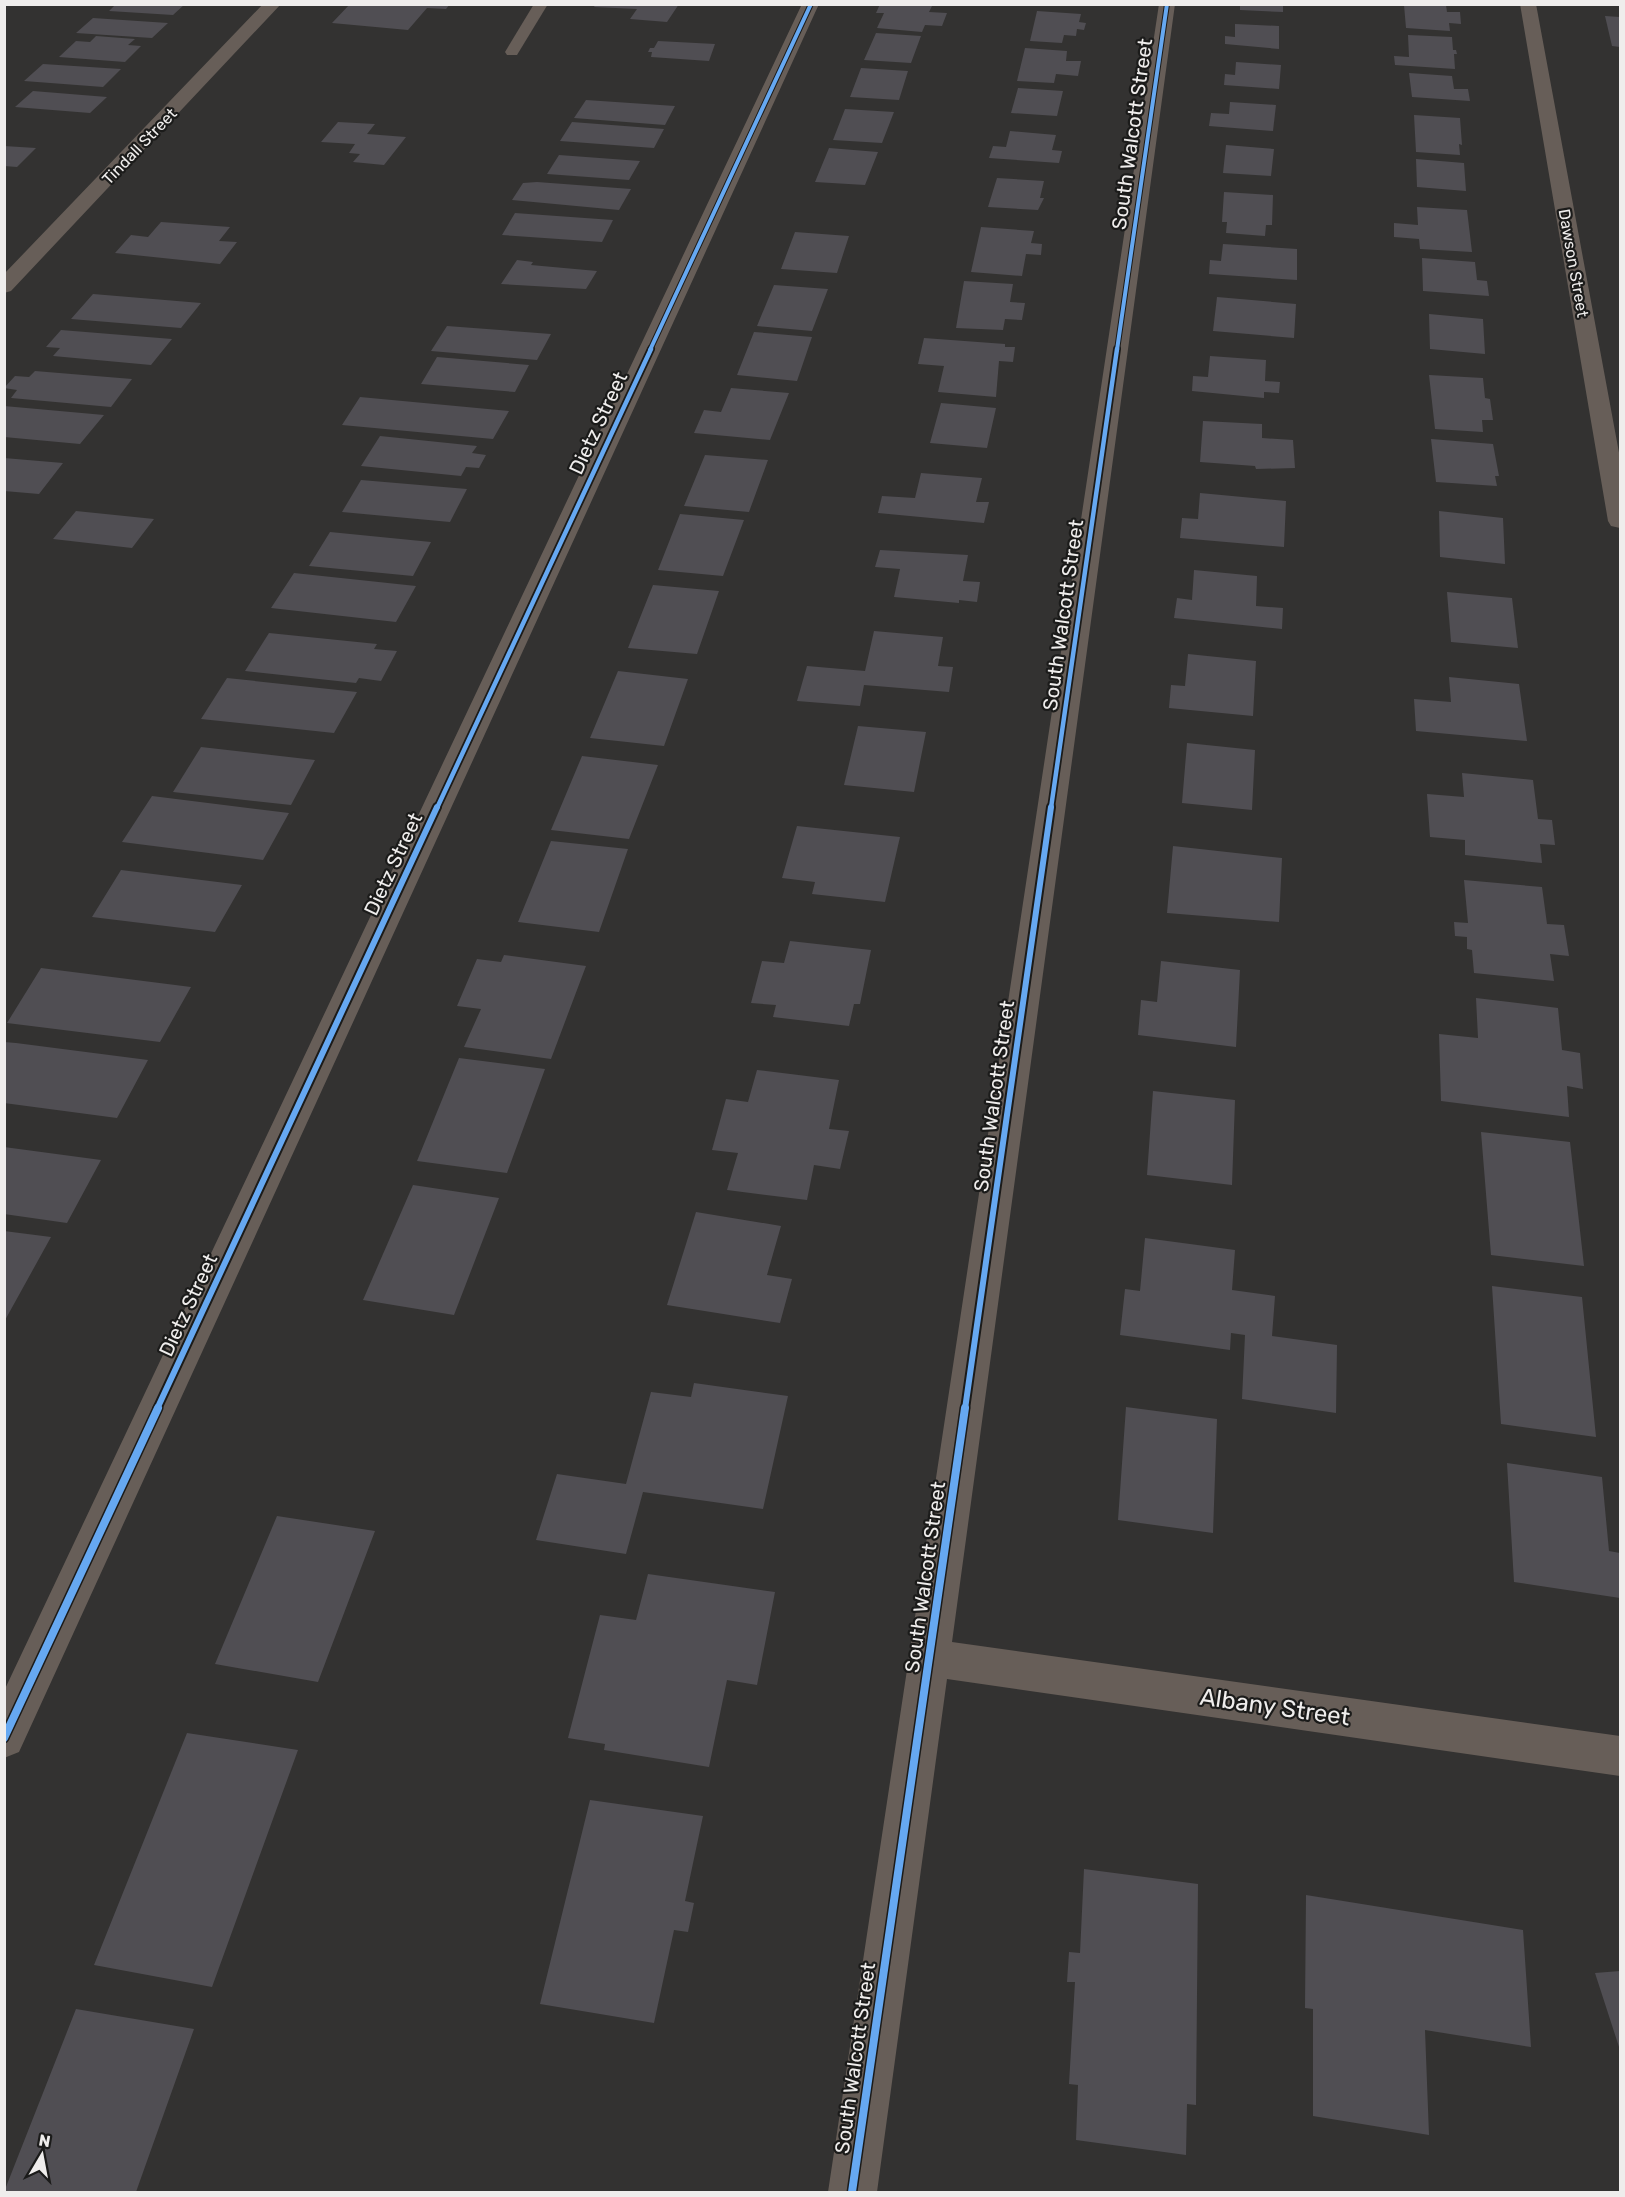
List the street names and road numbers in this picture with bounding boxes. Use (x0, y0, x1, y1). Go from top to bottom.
street label: South Walcott Street (1107, 37, 1157, 231)
street label: Tindall Street (98, 104, 181, 189)
street label: Dawson Street (1555, 207, 1592, 319)
street label: Dietz Street (564, 368, 632, 478)
street label: South Walcott Street (1038, 518, 1088, 712)
street label: Dietz Street (359, 809, 427, 919)
street label: South Walcott Street (969, 999, 1019, 1193)
street label: Dietz Street (154, 1250, 222, 1360)
street label: South Walcott Street (900, 1480, 950, 1674)
street label: Albany Street (1198, 1683, 1352, 1731)
street label: South Walcott Street (830, 1961, 880, 2155)

